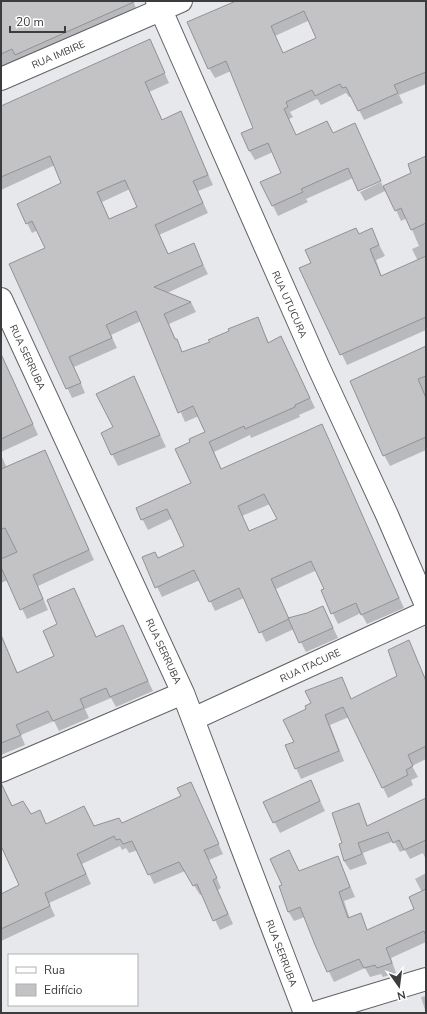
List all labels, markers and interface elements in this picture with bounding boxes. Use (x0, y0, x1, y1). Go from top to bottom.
scale bar (10, 8, 65, 34)
text: 20 m (16, 14, 44, 30)
street label: RUA IMBIRE (30, 37, 87, 72)
street label: RUA UTUCURA (268, 269, 310, 341)
street label: RUA SERRUBA (6, 323, 49, 393)
street label: RUA SERRUBA (142, 617, 185, 687)
street label: RUA ITACURE (278, 646, 343, 686)
street label: RUA SERRUBA (262, 918, 300, 989)
legend (8, 954, 138, 1006)
text: Rua (44, 962, 65, 978)
north arrow (379, 966, 419, 1006)
text: Edifício (44, 982, 83, 998)
text: N (395, 987, 407, 1003)

